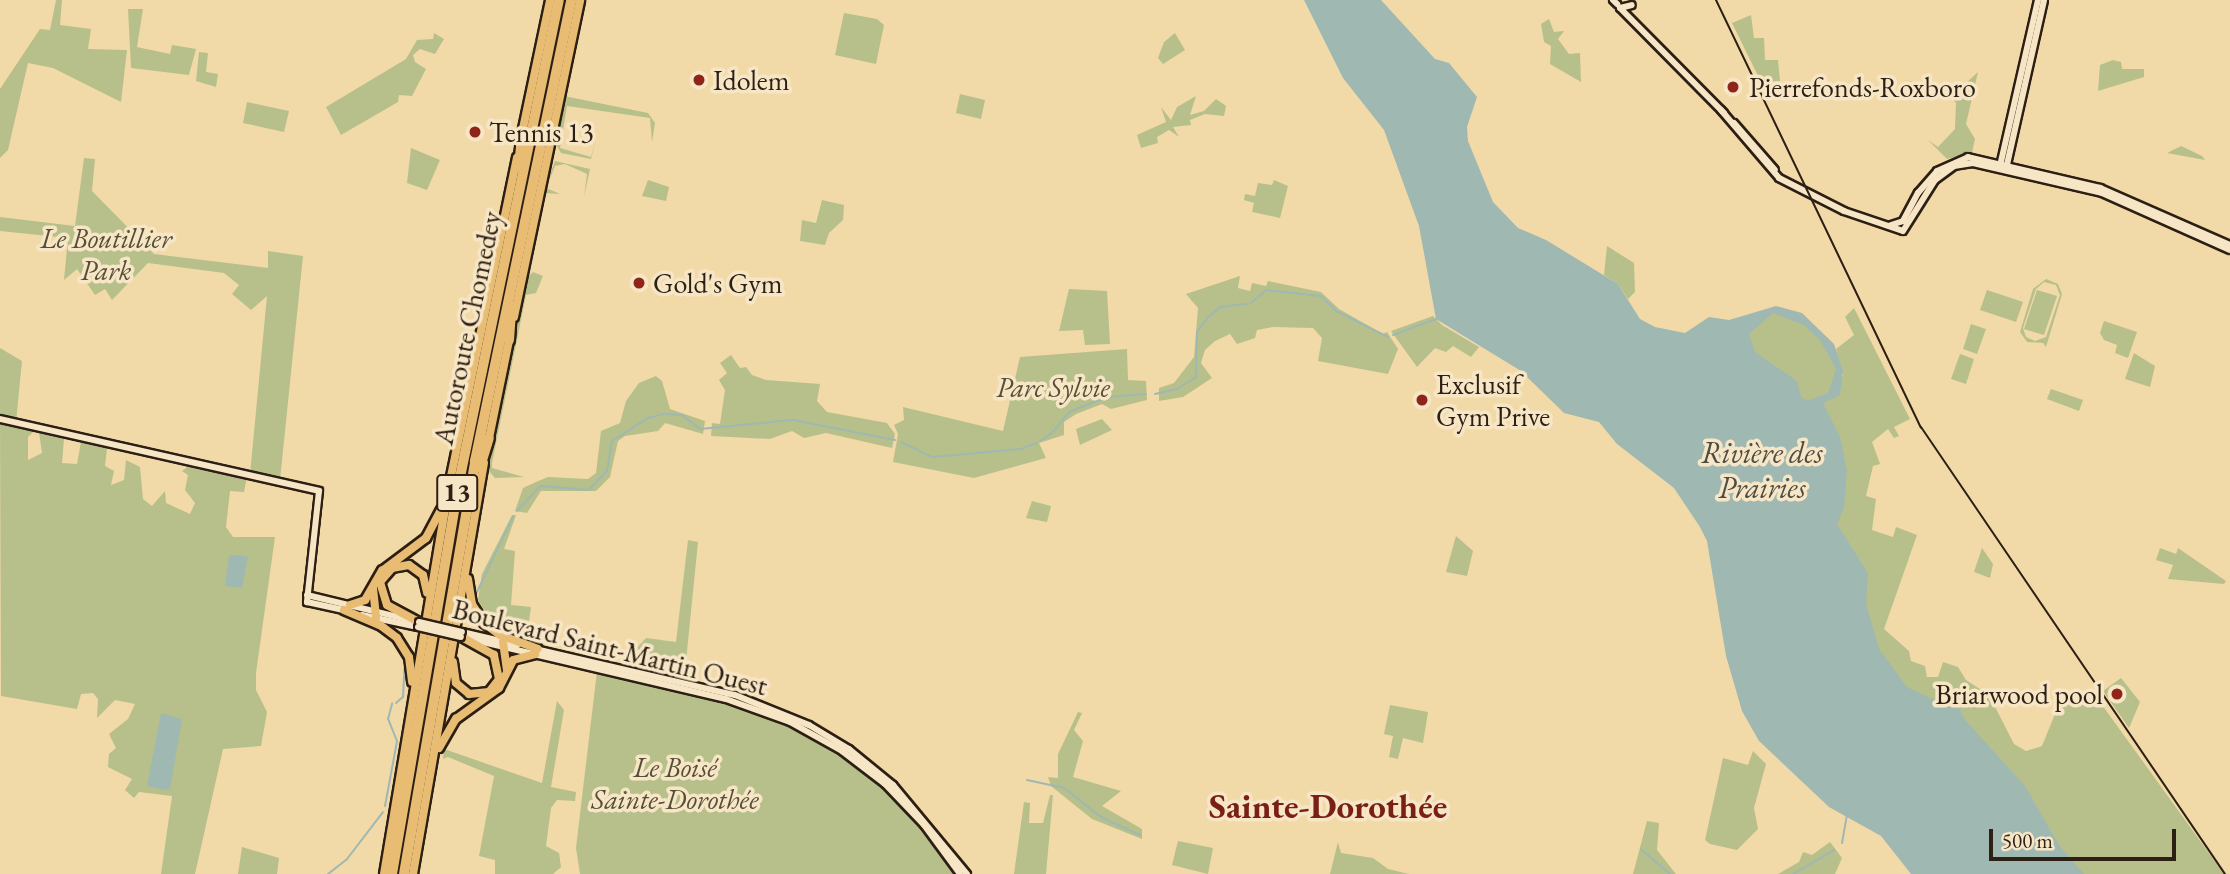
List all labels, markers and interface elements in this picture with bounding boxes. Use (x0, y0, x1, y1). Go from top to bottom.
place label: Idolem (713, 63, 790, 97)
place label: Pierrefonds-Roxboro (1749, 70, 1976, 104)
marker: Idolem (691, 72, 707, 88)
marker: Pierrefonds-Roxboro (1723, 77, 1743, 97)
place label: Tennis 13 (489, 115, 594, 149)
marker: Tennis 13 (467, 124, 483, 140)
street label: Autoroute Chomedey (426, 208, 508, 448)
park label: Le Boutillier Park (40, 221, 172, 287)
place label: Gold's Gym (653, 266, 782, 300)
marker: Gold's Gym (631, 275, 647, 291)
place label: Exclusif Gym Prive (1436, 367, 1550, 433)
park label: Parc Sylvie (996, 370, 1110, 404)
marker: Exclusif Gym Prive (1414, 392, 1430, 408)
water label: Rivière des Prairies (1701, 435, 1823, 505)
road number: 13 (436, 471, 478, 516)
street label: Boulevard Saint-Martin Ouest (449, 592, 771, 702)
place label: Briarwood pool (1935, 677, 2103, 711)
marker: Briarwood pool (2109, 686, 2125, 702)
park label: Le Boisé Sainte-Dorothée (591, 750, 759, 816)
district label: Sainte-Dorothée (1209, 785, 1447, 827)
scale bar (1992, 814, 2179, 858)
text: 500 m (2002, 827, 2053, 854)

